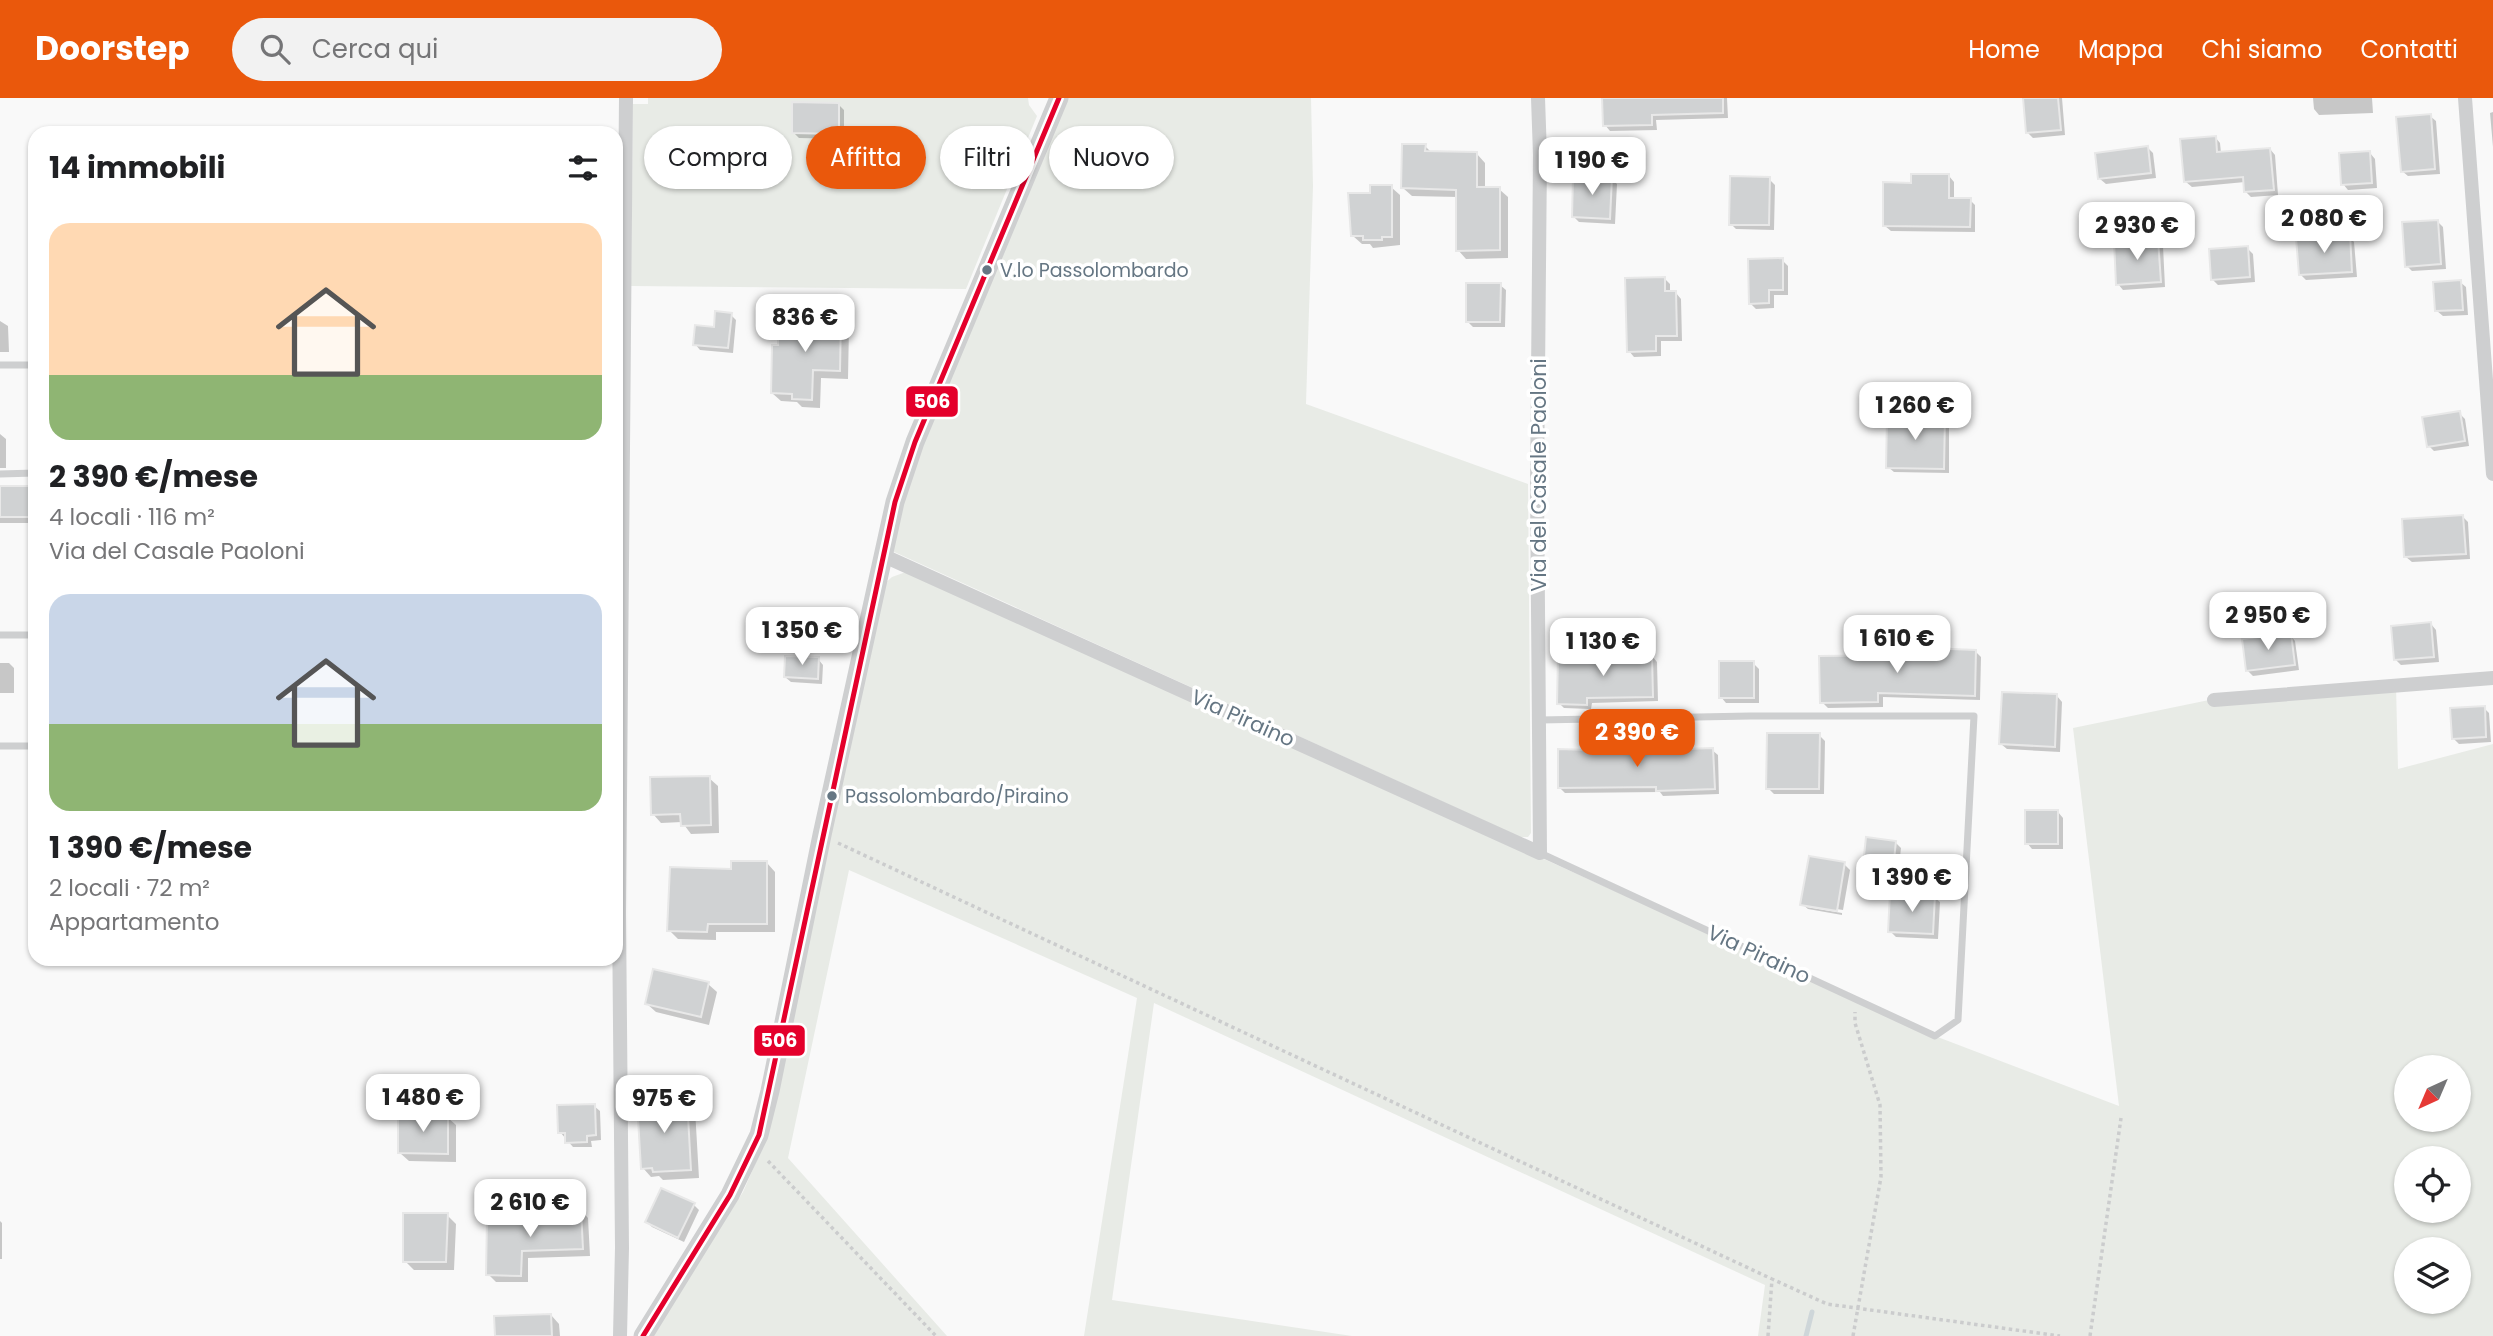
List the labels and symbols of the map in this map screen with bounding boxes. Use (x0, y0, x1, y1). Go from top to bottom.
pin: 1 190 € (1527, 138, 1657, 197)
pin: 2 080 € (2259, 195, 2389, 255)
pin: 2 930 € (2072, 202, 2202, 262)
place label: V.lo Passolombardo (1000, 257, 1189, 284)
marker: V.lo Passolombardo (980, 263, 994, 277)
pin: 836 € (756, 294, 854, 354)
street label: Via del Casale Paoloni (1524, 358, 1553, 592)
pin: 1 260 € (1850, 382, 1980, 442)
line badge: 506 (905, 385, 959, 418)
text: 506 (914, 388, 950, 415)
pin: 2 950 € (2203, 592, 2333, 652)
pin: 1 350 € (737, 608, 867, 667)
pin: 1 610 € (1832, 616, 1962, 675)
pin: 1 130 € (1538, 618, 1668, 678)
street label: Via Piraino (1187, 682, 1299, 754)
pin: 2 390 € (1572, 710, 1702, 769)
place label: Passolombardo/Piraino (845, 783, 1069, 810)
marker: Passolombardo/Piraino (825, 789, 839, 803)
pin: 1 390 € (1847, 854, 1977, 914)
street label: Via Piraino (1703, 917, 1815, 991)
line badge: 506 (753, 1024, 806, 1057)
text: 506 (761, 1027, 797, 1054)
north arrow (2394, 1055, 2471, 1132)
pin: 1 480 € (358, 1074, 488, 1134)
pin: 975 € (615, 1076, 713, 1135)
pin: 2 610 € (465, 1180, 595, 1239)

